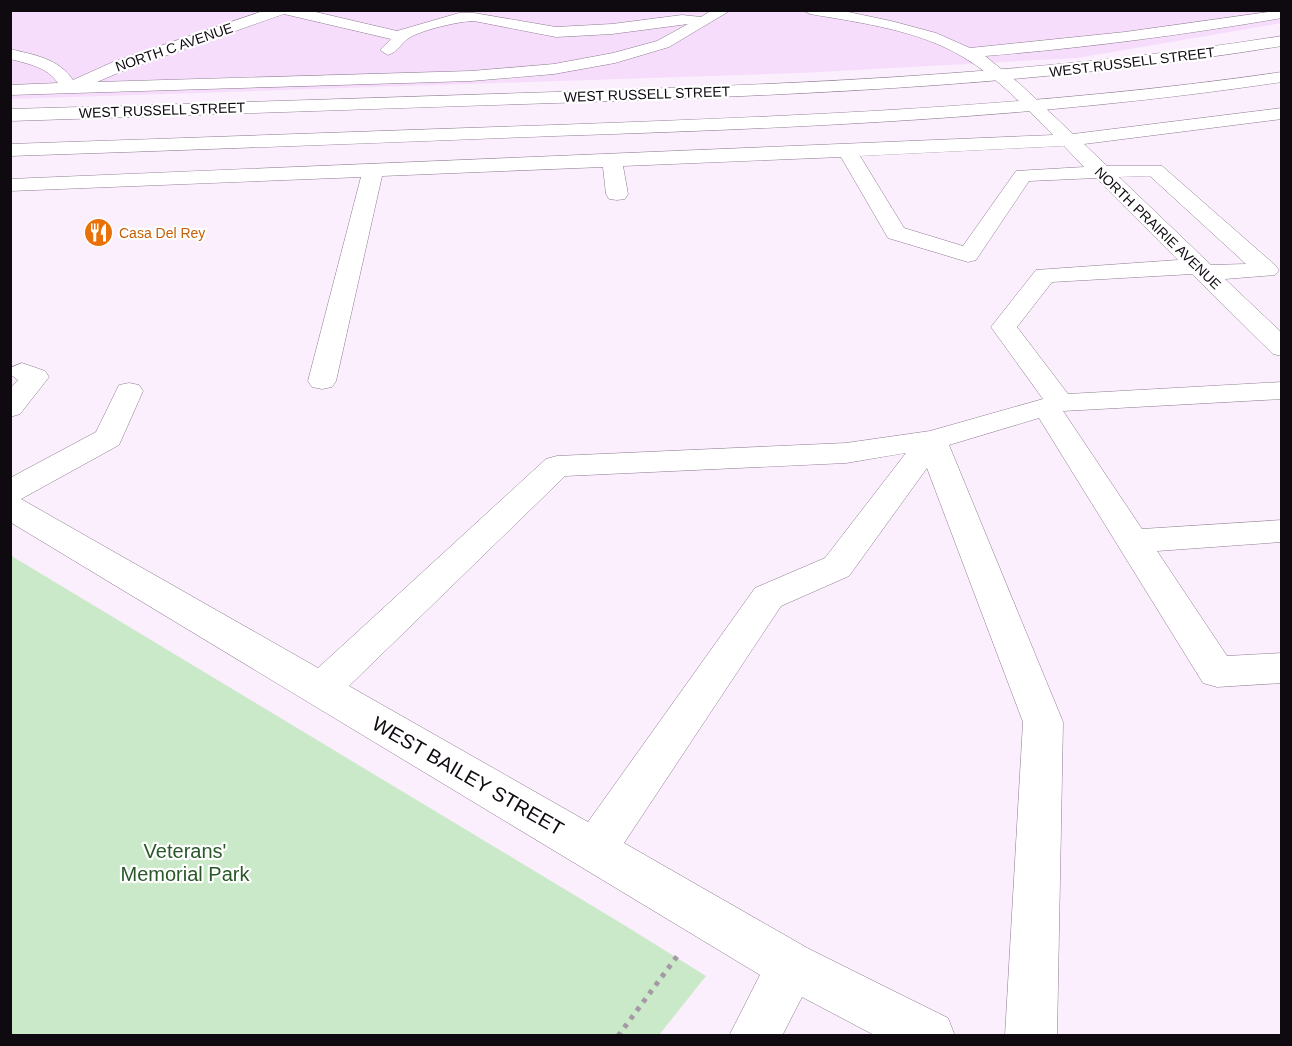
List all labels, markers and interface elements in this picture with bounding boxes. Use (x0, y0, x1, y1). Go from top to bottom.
street label: NORTH C AVENUE (113, 19, 235, 75)
street label: WEST RUSSELL STREET (1048, 44, 1216, 80)
street label: WEST RUSSELL STREET (564, 83, 731, 105)
street label: WEST RUSSELL STREET (79, 99, 246, 121)
street label: NORTH PRAIRIE AVENUE (1092, 164, 1224, 292)
restaurant icon: Casa Del Rey (82, 217, 114, 249)
place label: Casa Del Rey (119, 225, 205, 241)
street label: WEST BAILEY STREET (368, 712, 568, 840)
park label: Veterans' Memorial Park (121, 840, 250, 885)

